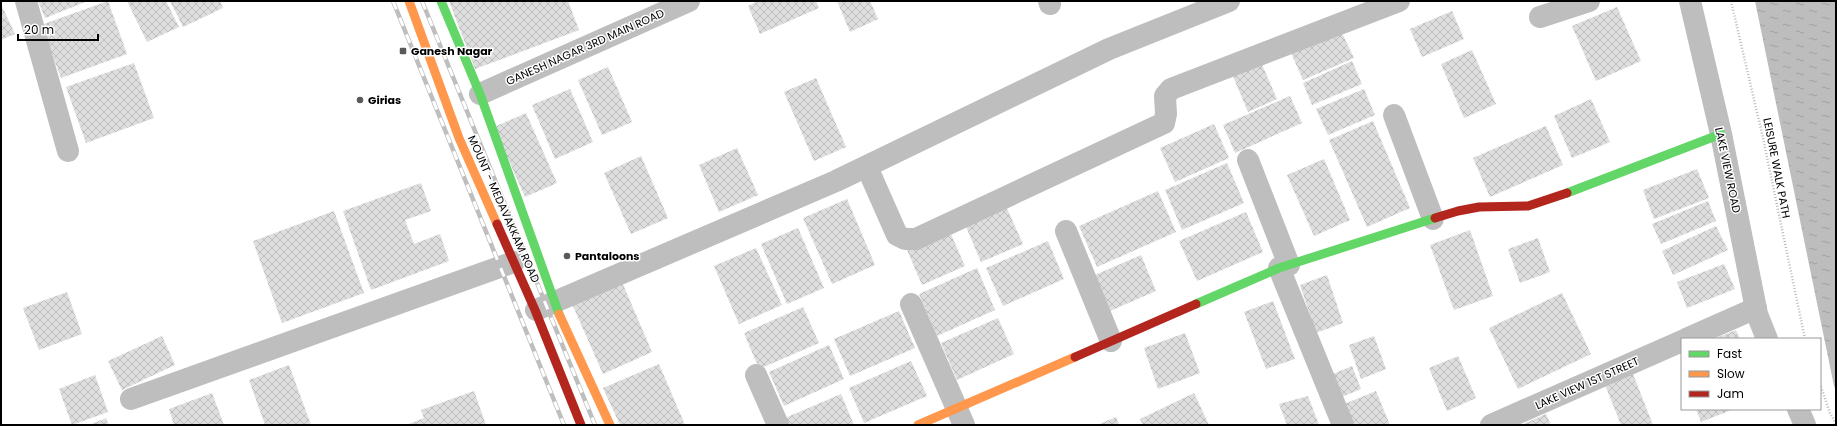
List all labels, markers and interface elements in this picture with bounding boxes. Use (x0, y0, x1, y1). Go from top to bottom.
street label: GANESH NAGAR 3RD MAIN ROAD (503, 5, 667, 89)
scale bar (18, 16, 98, 42)
text: 20 m (24, 21, 54, 38)
place label: Ganesh Nagar (411, 43, 493, 59)
marker: Ganesh Nagar (398, 46, 408, 56)
place label: Girias (368, 92, 401, 108)
marker: Girias (355, 95, 365, 105)
street label: LEISURE WALK PATH (1759, 116, 1795, 220)
street label: LAKE VIEW ROAD (1711, 126, 1745, 215)
street label: MOUNT - MEDAVAKKAM ROAD (464, 133, 544, 285)
place label: Pantaloons (575, 248, 640, 264)
marker: Pantaloons (562, 251, 572, 261)
legend (1681, 338, 1821, 410)
text: Fast (1717, 345, 1742, 362)
street label: LAKE VIEW 1ST STREET (1533, 353, 1641, 413)
text: Slow (1717, 365, 1745, 382)
text: Jam (1717, 385, 1744, 402)

